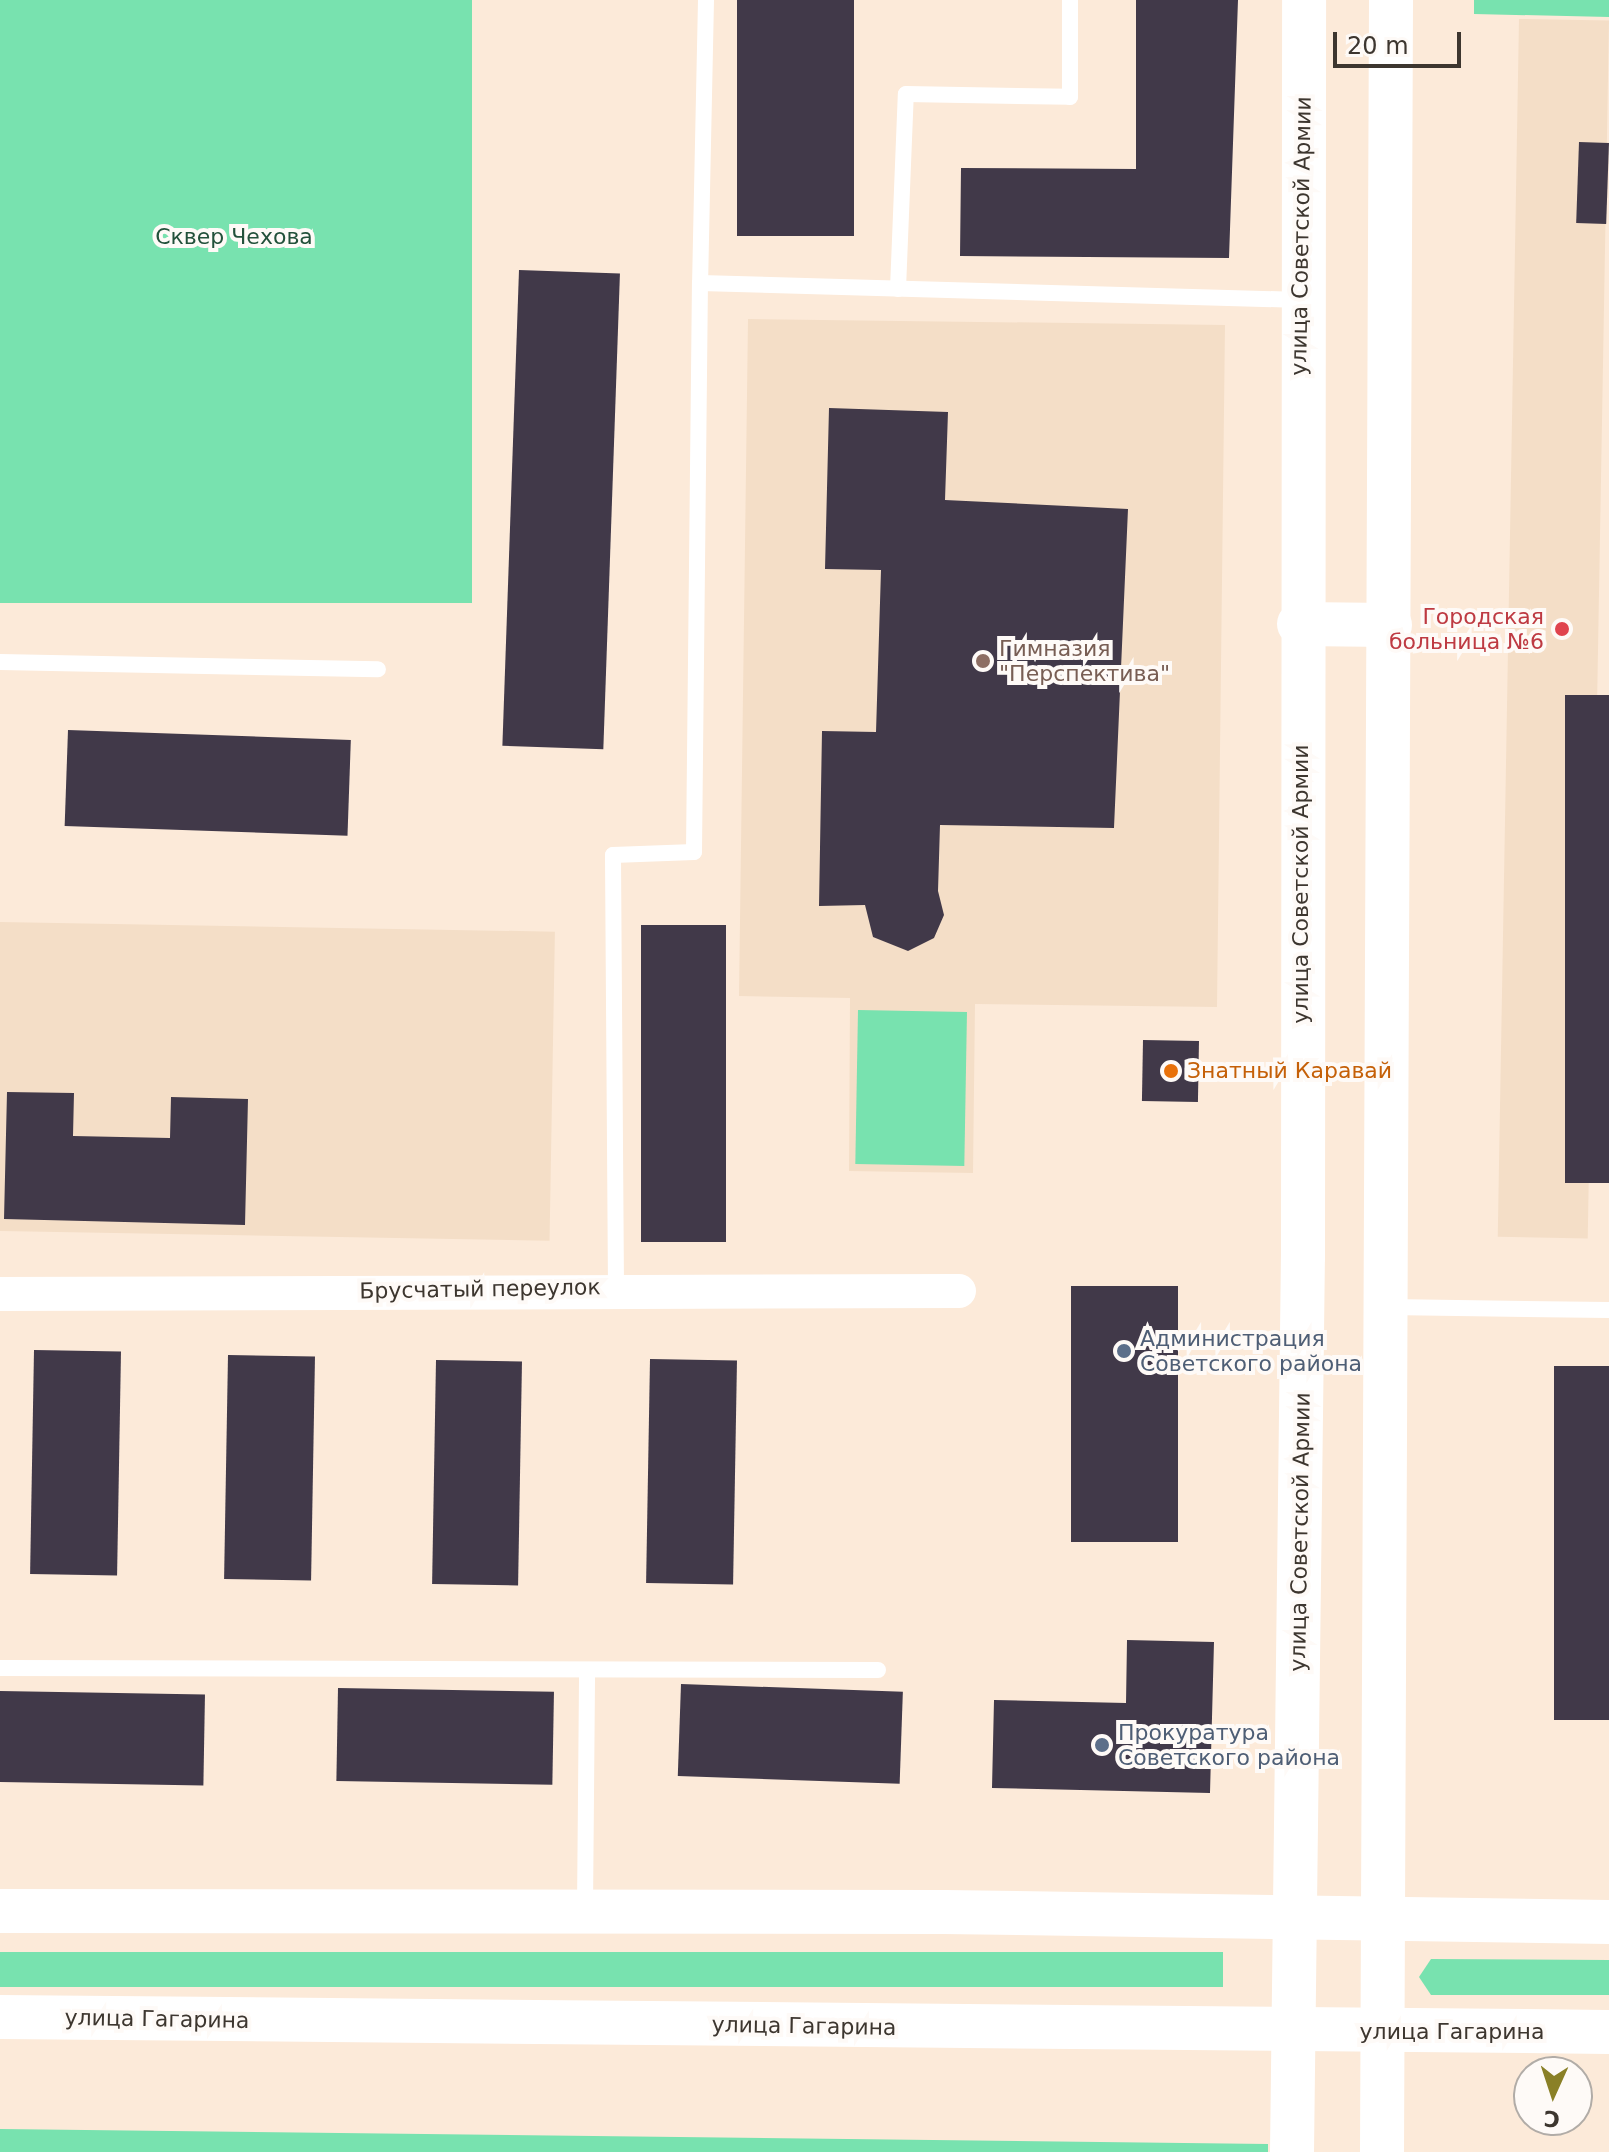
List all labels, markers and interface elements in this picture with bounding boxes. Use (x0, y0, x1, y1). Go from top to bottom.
scale bar (1337, 16, 1465, 66)
text: 20 m (1347, 32, 1409, 60)
street label: улица Советской Армии (1285, 96, 1317, 376)
park label: Сквер Чехова (155, 224, 313, 250)
place label: Городская больница №6 (1389, 603, 1544, 654)
marker: Городская больница №6 (1551, 618, 1573, 640)
place label: Гимназия "Перспектива" (999, 635, 1170, 686)
marker: Гимназия "Перспектива" (974, 652, 992, 670)
street label: улица Советской Армии (1288, 744, 1314, 1024)
place label: Знатный Каравай (1187, 1058, 1392, 1084)
marker: Знатный Каравай (1162, 1062, 1180, 1080)
street label: Брусчатый переулок (359, 1274, 601, 1304)
place label: Администрация Советского района (1140, 1325, 1362, 1376)
marker: Администрация Советского района (1115, 1342, 1133, 1360)
street label: улица Советской Армии (1284, 1392, 1316, 1672)
place label: Прокуратура Советского района (1118, 1719, 1340, 1770)
marker: Прокуратура Советского района (1093, 1736, 1111, 1754)
street label: улица Гагарина (64, 2004, 250, 2034)
street label: улица Гагарина (711, 2011, 897, 2041)
street label: улица Гагарина (1360, 2019, 1544, 2045)
north arrow (1513, 2056, 1593, 2136)
text: С (1543, 2106, 1561, 2131)

